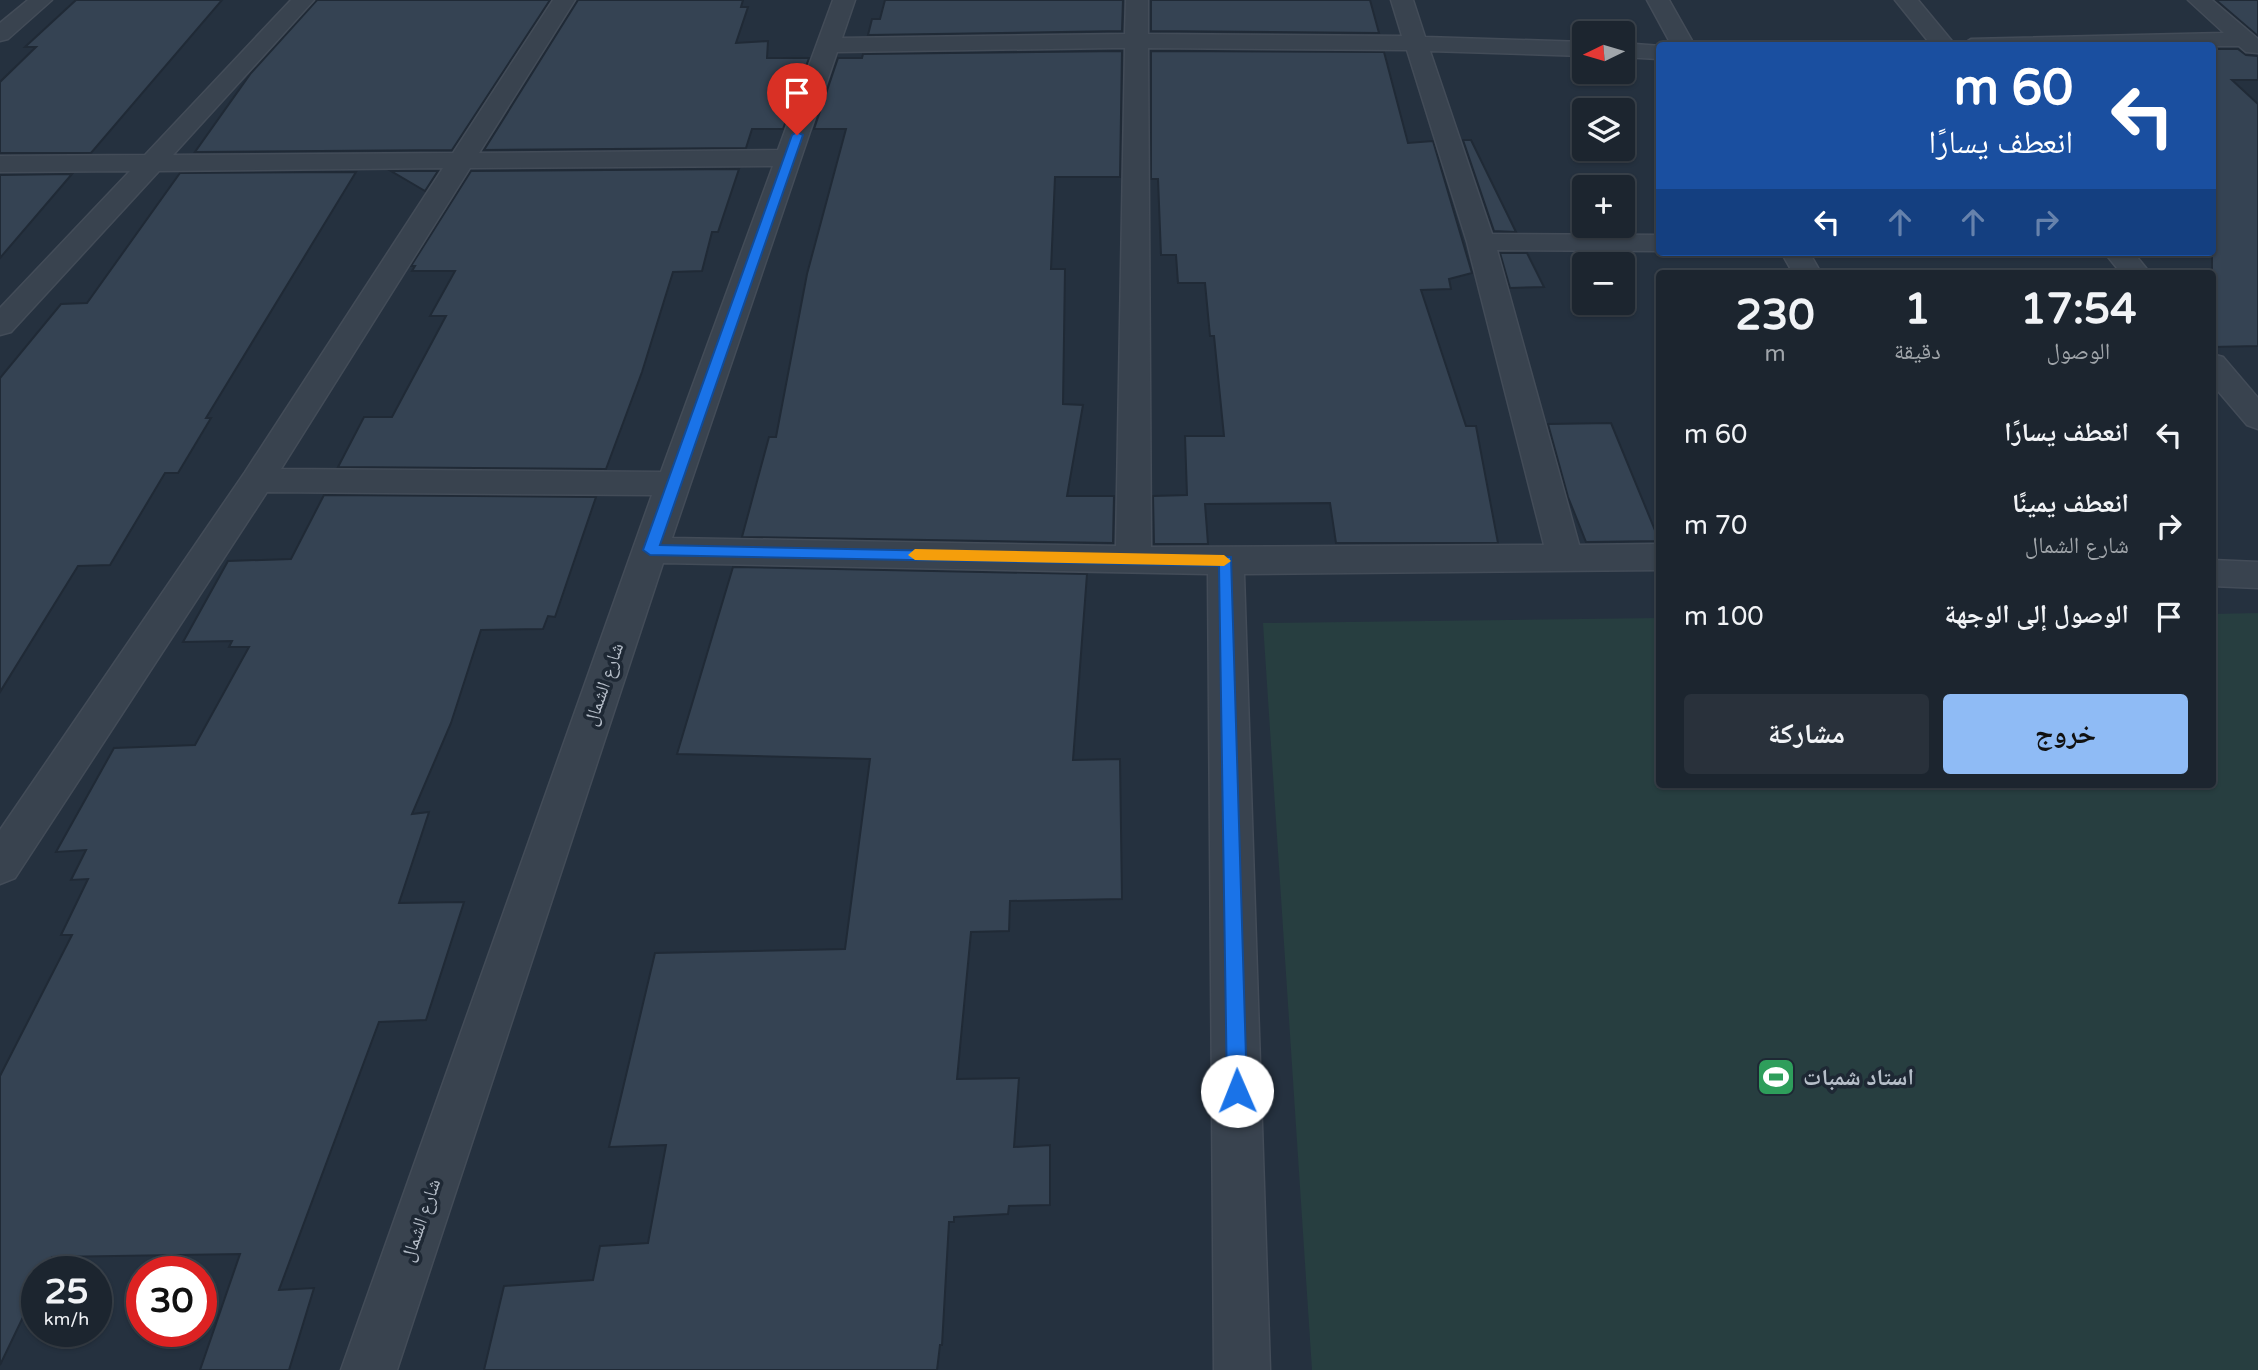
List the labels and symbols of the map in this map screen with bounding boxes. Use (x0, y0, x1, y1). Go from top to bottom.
north arrow (1572, 21, 1634, 84)
pin (767, 63, 827, 135)
street label: شارع الشمال (580, 640, 628, 729)
position arrow (1200, 1054, 1274, 1128)
sports icon: استاد شمبات (1755, 1056, 1797, 1098)
place label: استاد شمبات (1803, 1064, 1914, 1092)
street label: شارع الشمال (397, 1176, 445, 1265)
speed limit sign: 30 (126, 1256, 217, 1347)

